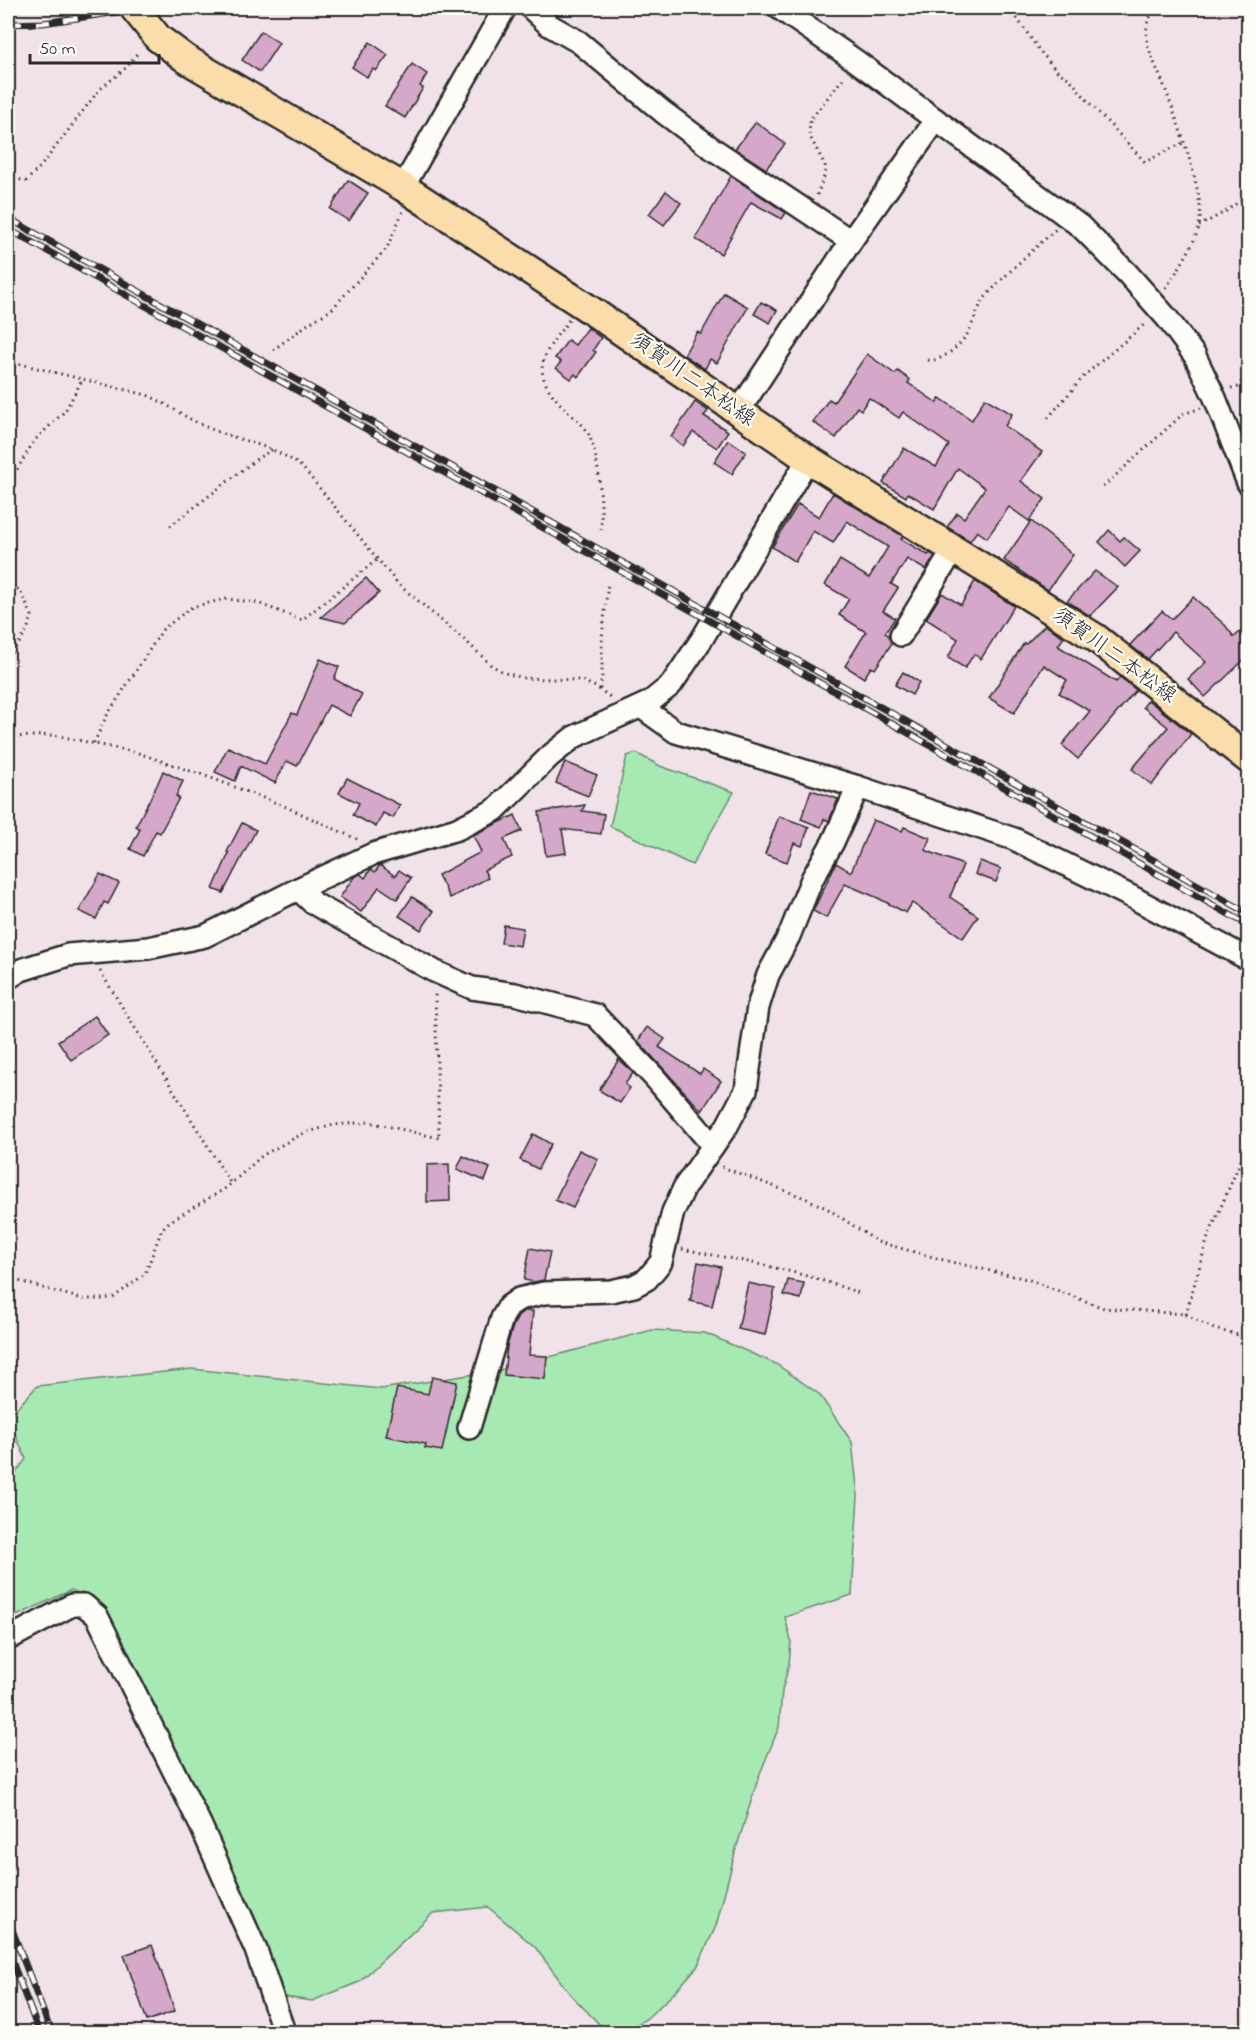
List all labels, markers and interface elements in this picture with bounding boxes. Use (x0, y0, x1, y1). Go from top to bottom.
scale bar (30, 27, 159, 65)
text: 50 m (39, 37, 76, 63)
street label: 須賀川二本松線 (623, 326, 761, 434)
street label: 須賀川二本松線 (1046, 601, 1182, 711)

